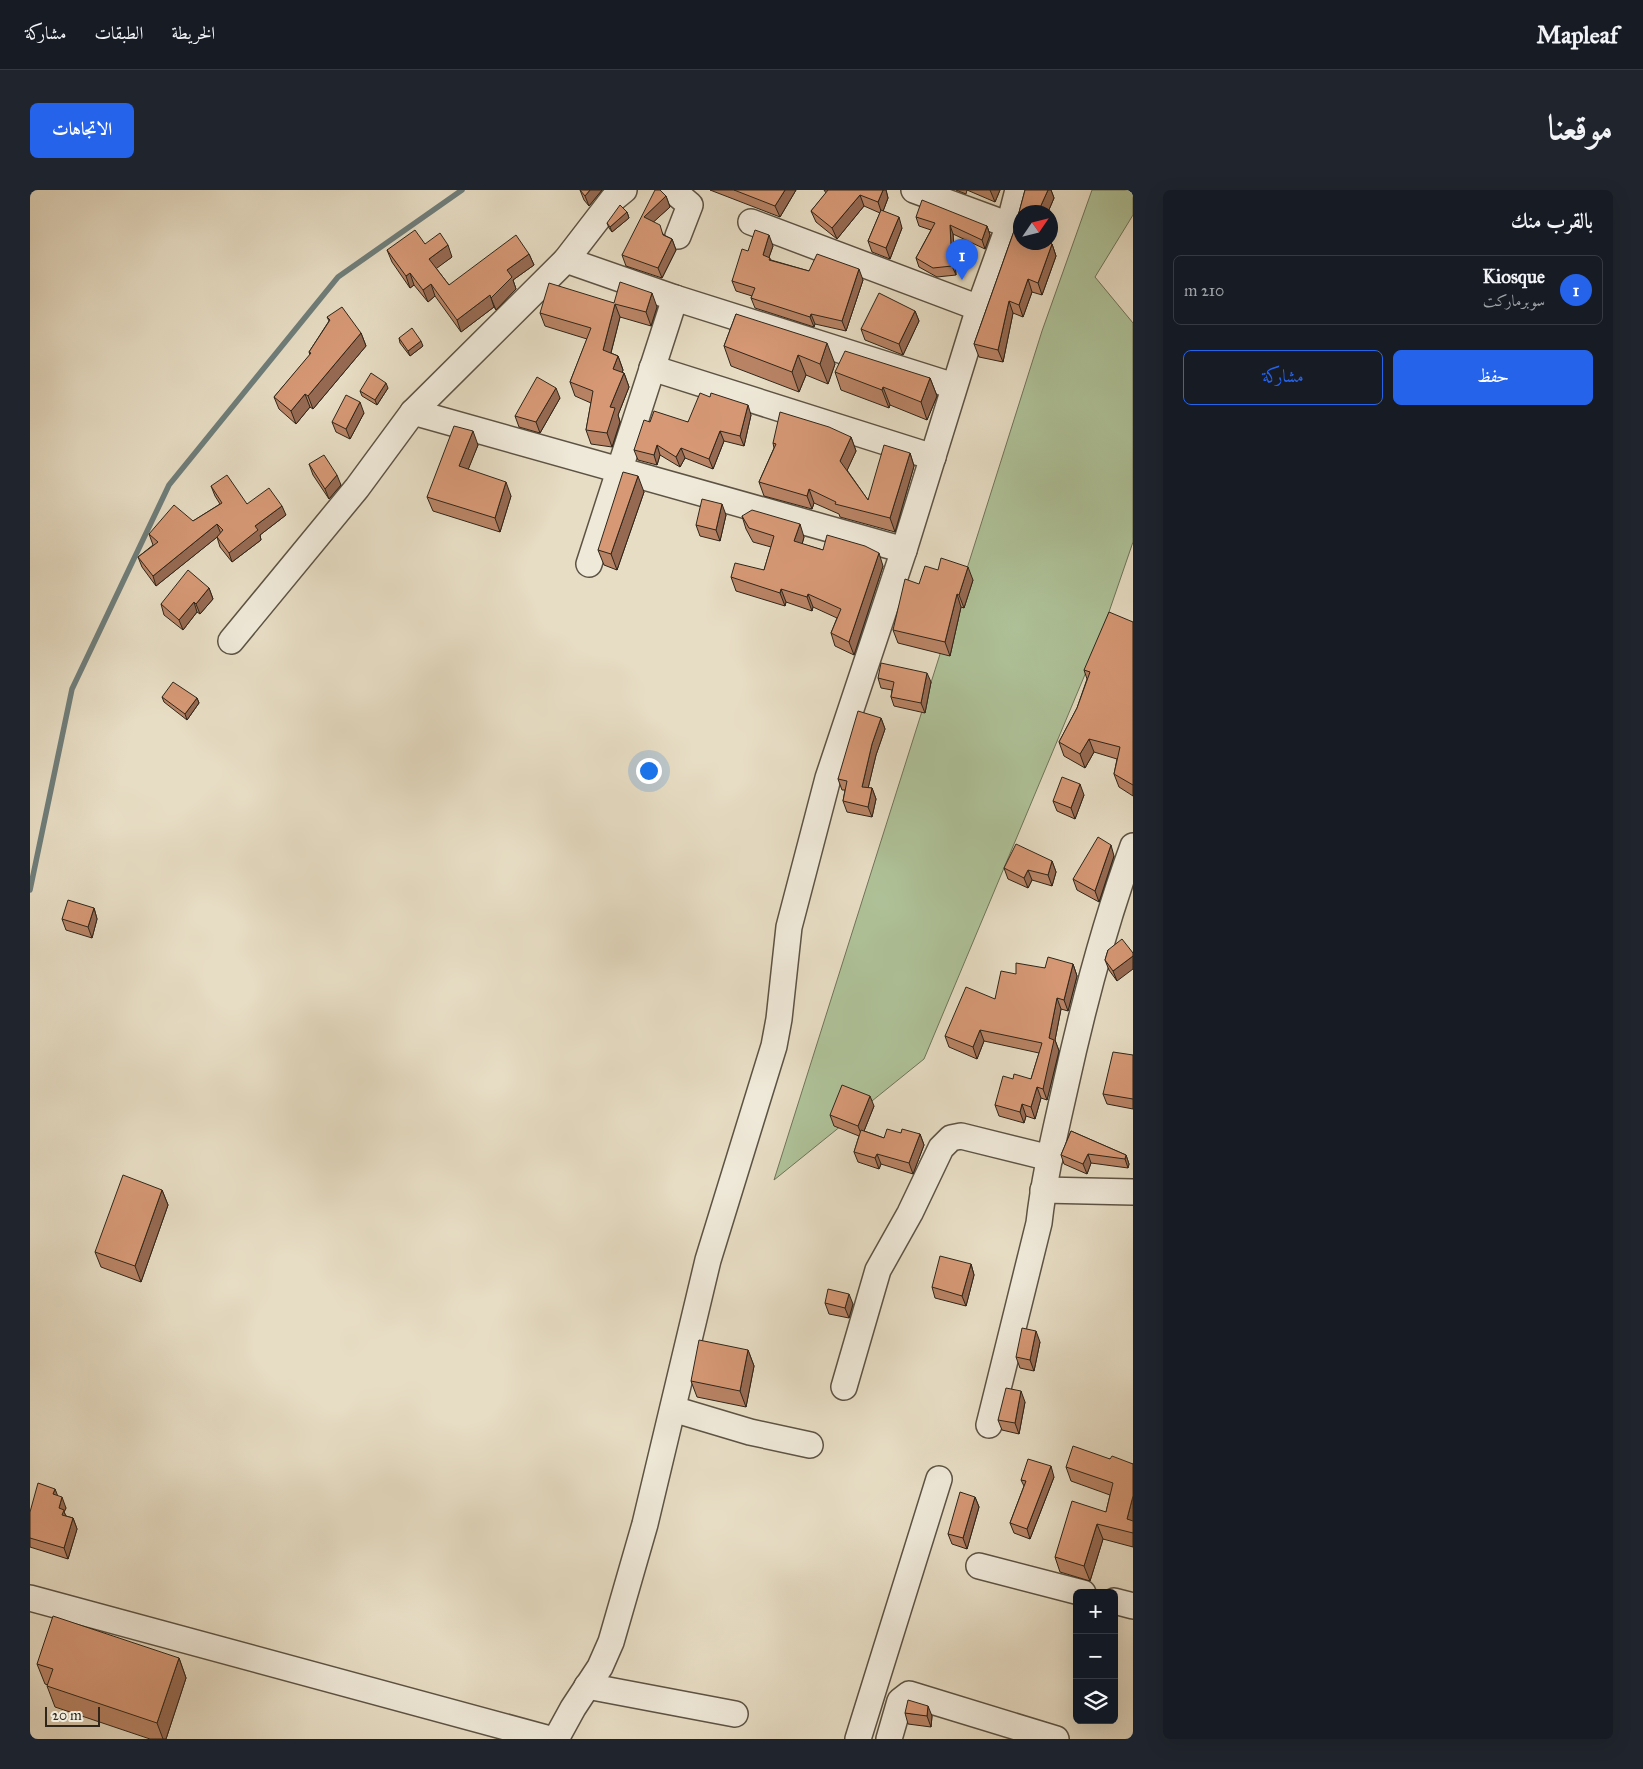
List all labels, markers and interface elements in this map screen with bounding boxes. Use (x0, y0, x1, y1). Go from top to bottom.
text: Mapleaf (1537, 20, 1618, 50)
text: مشاركة (25, 22, 66, 44)
text: الطبقات (94, 22, 143, 44)
text: الخريطة (171, 22, 215, 44)
button: الاتجاهات (30, 103, 134, 158)
text: موقعنا (1548, 106, 1613, 149)
north arrow (1013, 205, 1058, 250)
text: بالقرب منك (1511, 208, 1593, 234)
pin: 1 (946, 239, 978, 280)
text: Kiosque (1483, 265, 1545, 288)
text: 210 m (1184, 281, 1224, 300)
text: 1 (1573, 281, 1579, 300)
text: سوبرماركت (1483, 291, 1545, 310)
button: مشاركة (1183, 350, 1383, 405)
button: حفظ (1393, 350, 1593, 405)
your location (636, 758, 662, 784)
map controls (1073, 1589, 1118, 1724)
button: + (1073, 1589, 1118, 1634)
button: − (1073, 1634, 1118, 1679)
button: layers (1073, 1679, 1118, 1724)
scale bar (45, 1704, 100, 1727)
text: 20 m (52, 1707, 82, 1724)

